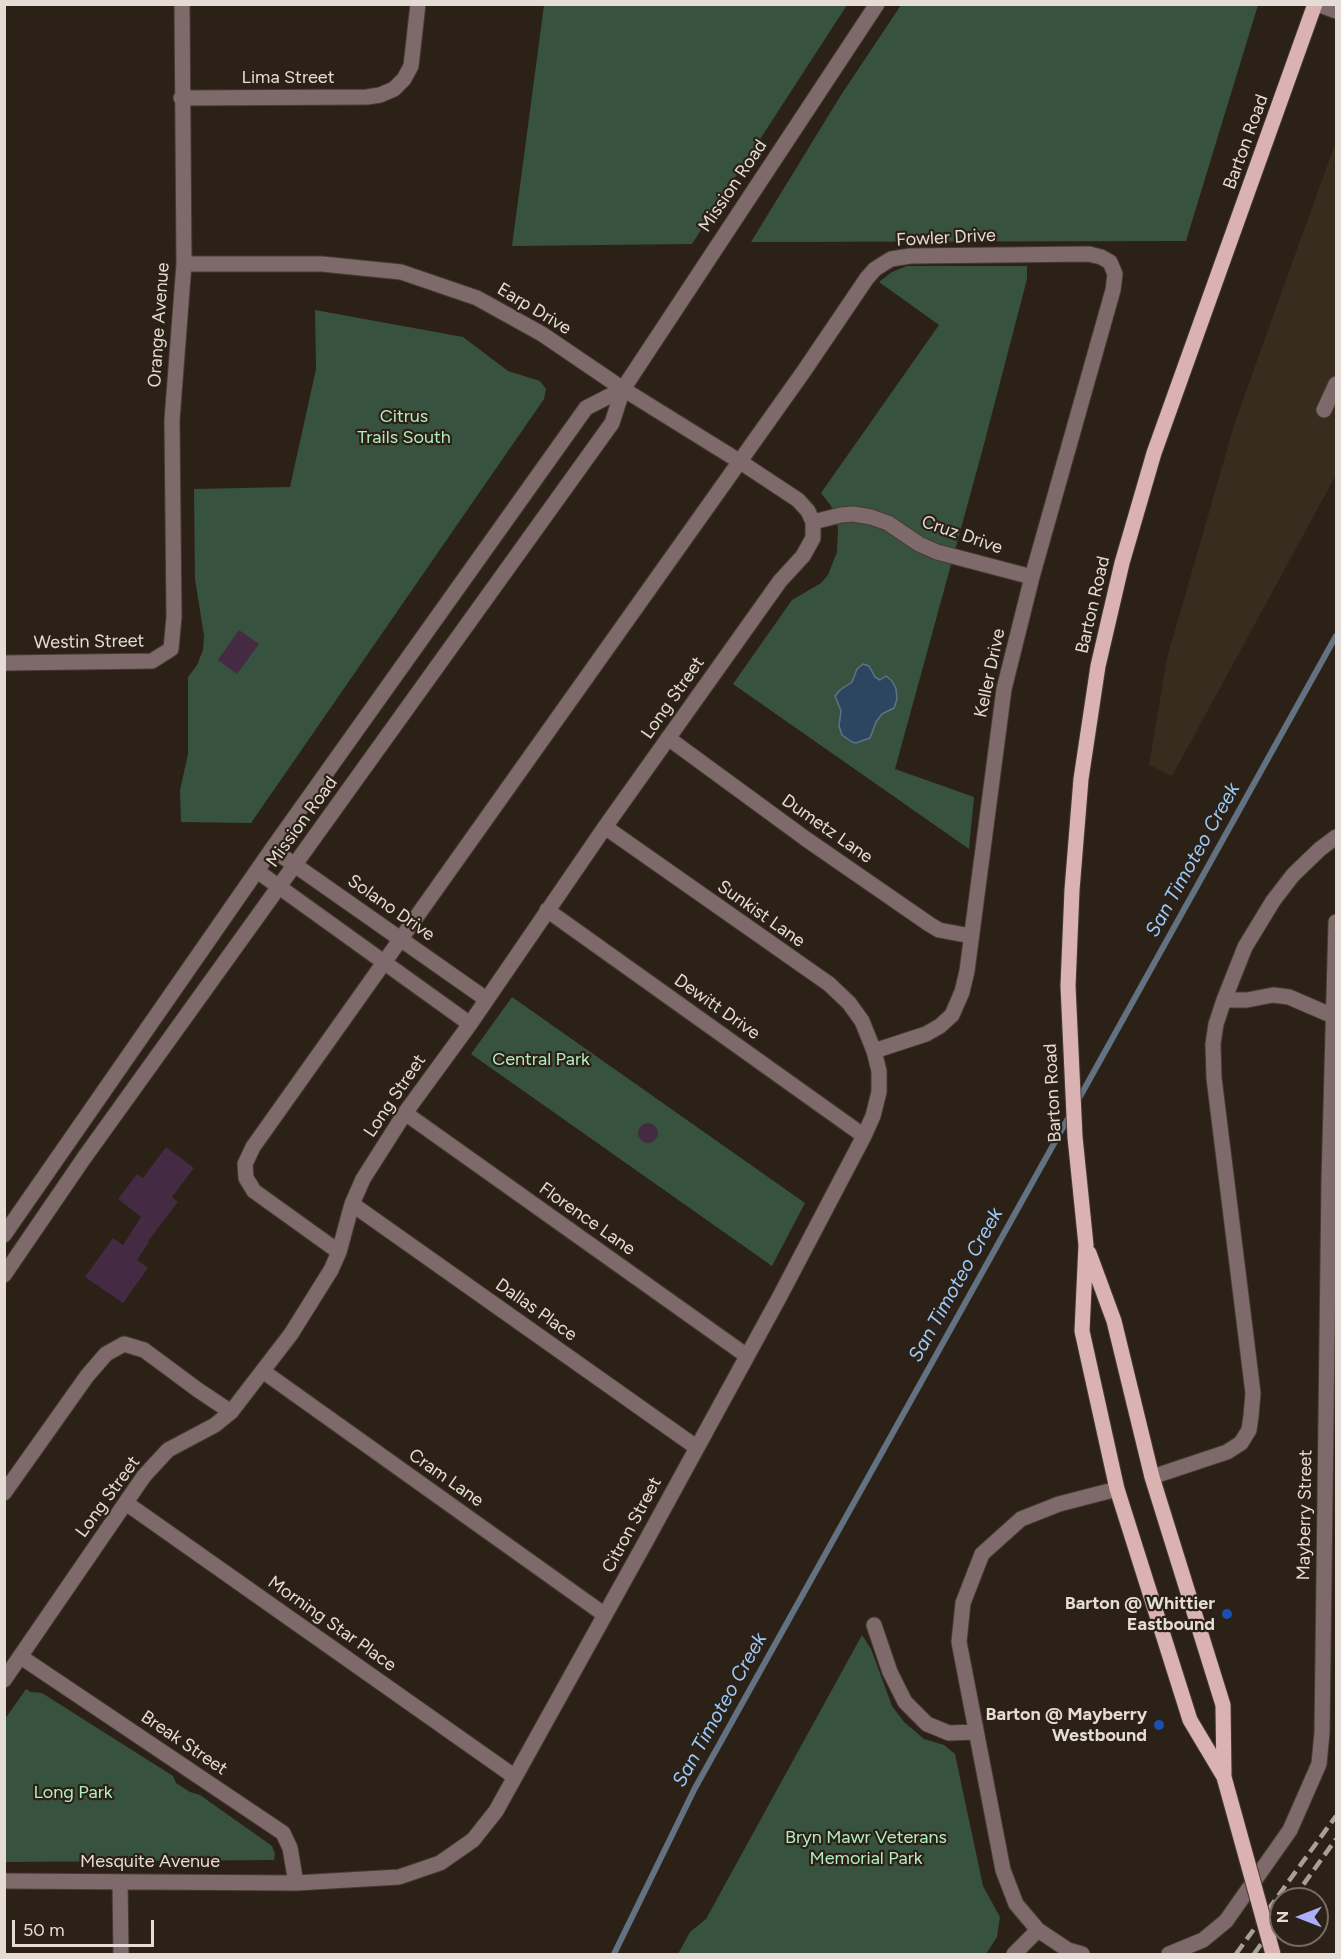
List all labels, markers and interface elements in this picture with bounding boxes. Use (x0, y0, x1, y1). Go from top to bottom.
street label: Lima Street (242, 67, 334, 89)
street label: Barton Road (1219, 92, 1273, 192)
street label: Mission Road (694, 136, 772, 236)
street label: Fowler Drive (896, 225, 996, 251)
street label: Orange Avenue (144, 262, 174, 388)
street label: Earp Drive (493, 278, 575, 340)
park label: Citrus Trails South (357, 406, 451, 448)
street label: Cruz Drive (919, 511, 1005, 559)
street label: Barton Road (1071, 554, 1115, 656)
street label: Keller Drive (970, 626, 1010, 720)
street label: Westin Street (34, 630, 144, 654)
street label: Long Street (637, 653, 709, 743)
street label: Mission Road (262, 772, 342, 872)
water label: San Timoteo Creek (1141, 779, 1245, 941)
street label: Dumetz Lane (777, 790, 877, 868)
street label: Solano Drive (343, 870, 439, 946)
street label: Sunkist Lane (713, 876, 809, 952)
street label: Dewitt Drive (670, 969, 764, 1045)
street label: Barton Road (1040, 1043, 1066, 1143)
park label: Central Park (492, 1049, 590, 1071)
street label: Long Street (359, 1050, 431, 1142)
street label: Florence Lane (535, 1178, 639, 1260)
water label: San Timoteo Creek (904, 1204, 1008, 1366)
street label: Dallas Place (491, 1274, 581, 1346)
street label: Cram Lane (404, 1444, 488, 1512)
street label: Mayberry Street (1293, 1450, 1317, 1580)
street label: Long Street (71, 1452, 145, 1542)
street label: Citron Street (598, 1473, 666, 1577)
street label: Morning Star Place (264, 1572, 400, 1676)
place label: Barton @ Whittier Eastbound (1065, 1593, 1215, 1636)
marker: Barton @ Whittier Eastbound (1220, 1607, 1234, 1621)
water label: San Timoteo Creek (668, 1629, 772, 1791)
place label: Barton @ Mayberry Westbound (986, 1704, 1147, 1746)
street label: Break Street (137, 1706, 231, 1780)
marker: Barton @ Mayberry Westbound (1152, 1718, 1166, 1732)
park label: Long Park (33, 1782, 113, 1804)
park label: Bryn Mawr Veterans Memorial Park (785, 1827, 947, 1870)
street label: Mesquite Avenue (80, 1851, 220, 1873)
north arrow (1269, 1887, 1329, 1947)
scale bar (15, 1908, 158, 1946)
text: N (1273, 1911, 1292, 1923)
text: 50 m (23, 1919, 65, 1941)

